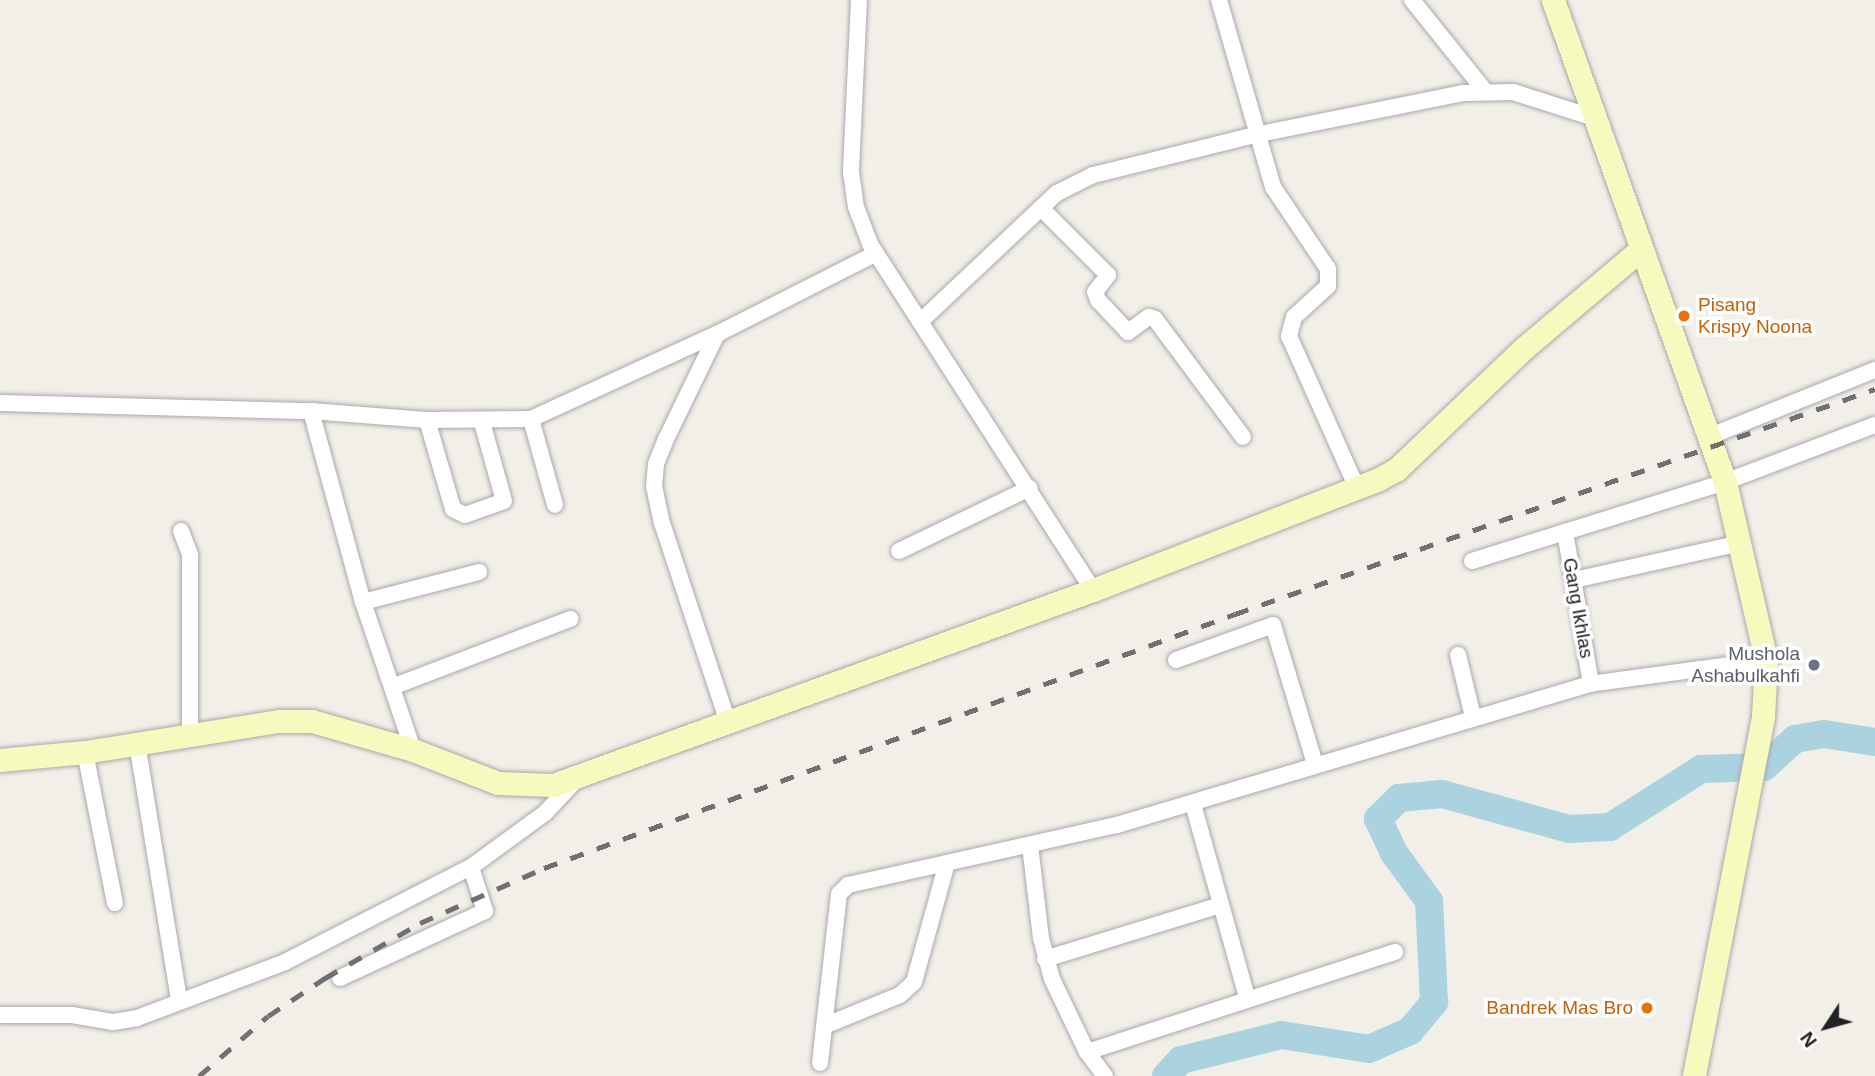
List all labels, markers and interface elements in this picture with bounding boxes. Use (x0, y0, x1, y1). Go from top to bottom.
place label: Pisang Krispy Noona (1698, 294, 1812, 338)
marker: Pisang Krispy Noona (1676, 308, 1692, 324)
street label: Gang Ikhlas (1558, 556, 1598, 660)
place label: Mushola Ashabulkahfi (1691, 643, 1800, 687)
marker: Mushola Ashabulkahfi (1806, 657, 1822, 673)
north arrow (1791, 992, 1861, 1062)
place label: Bandrek Mas Bro (1486, 997, 1633, 1019)
marker: Bandrek Mas Bro (1639, 1000, 1655, 1016)
text: N (1796, 1028, 1821, 1051)

